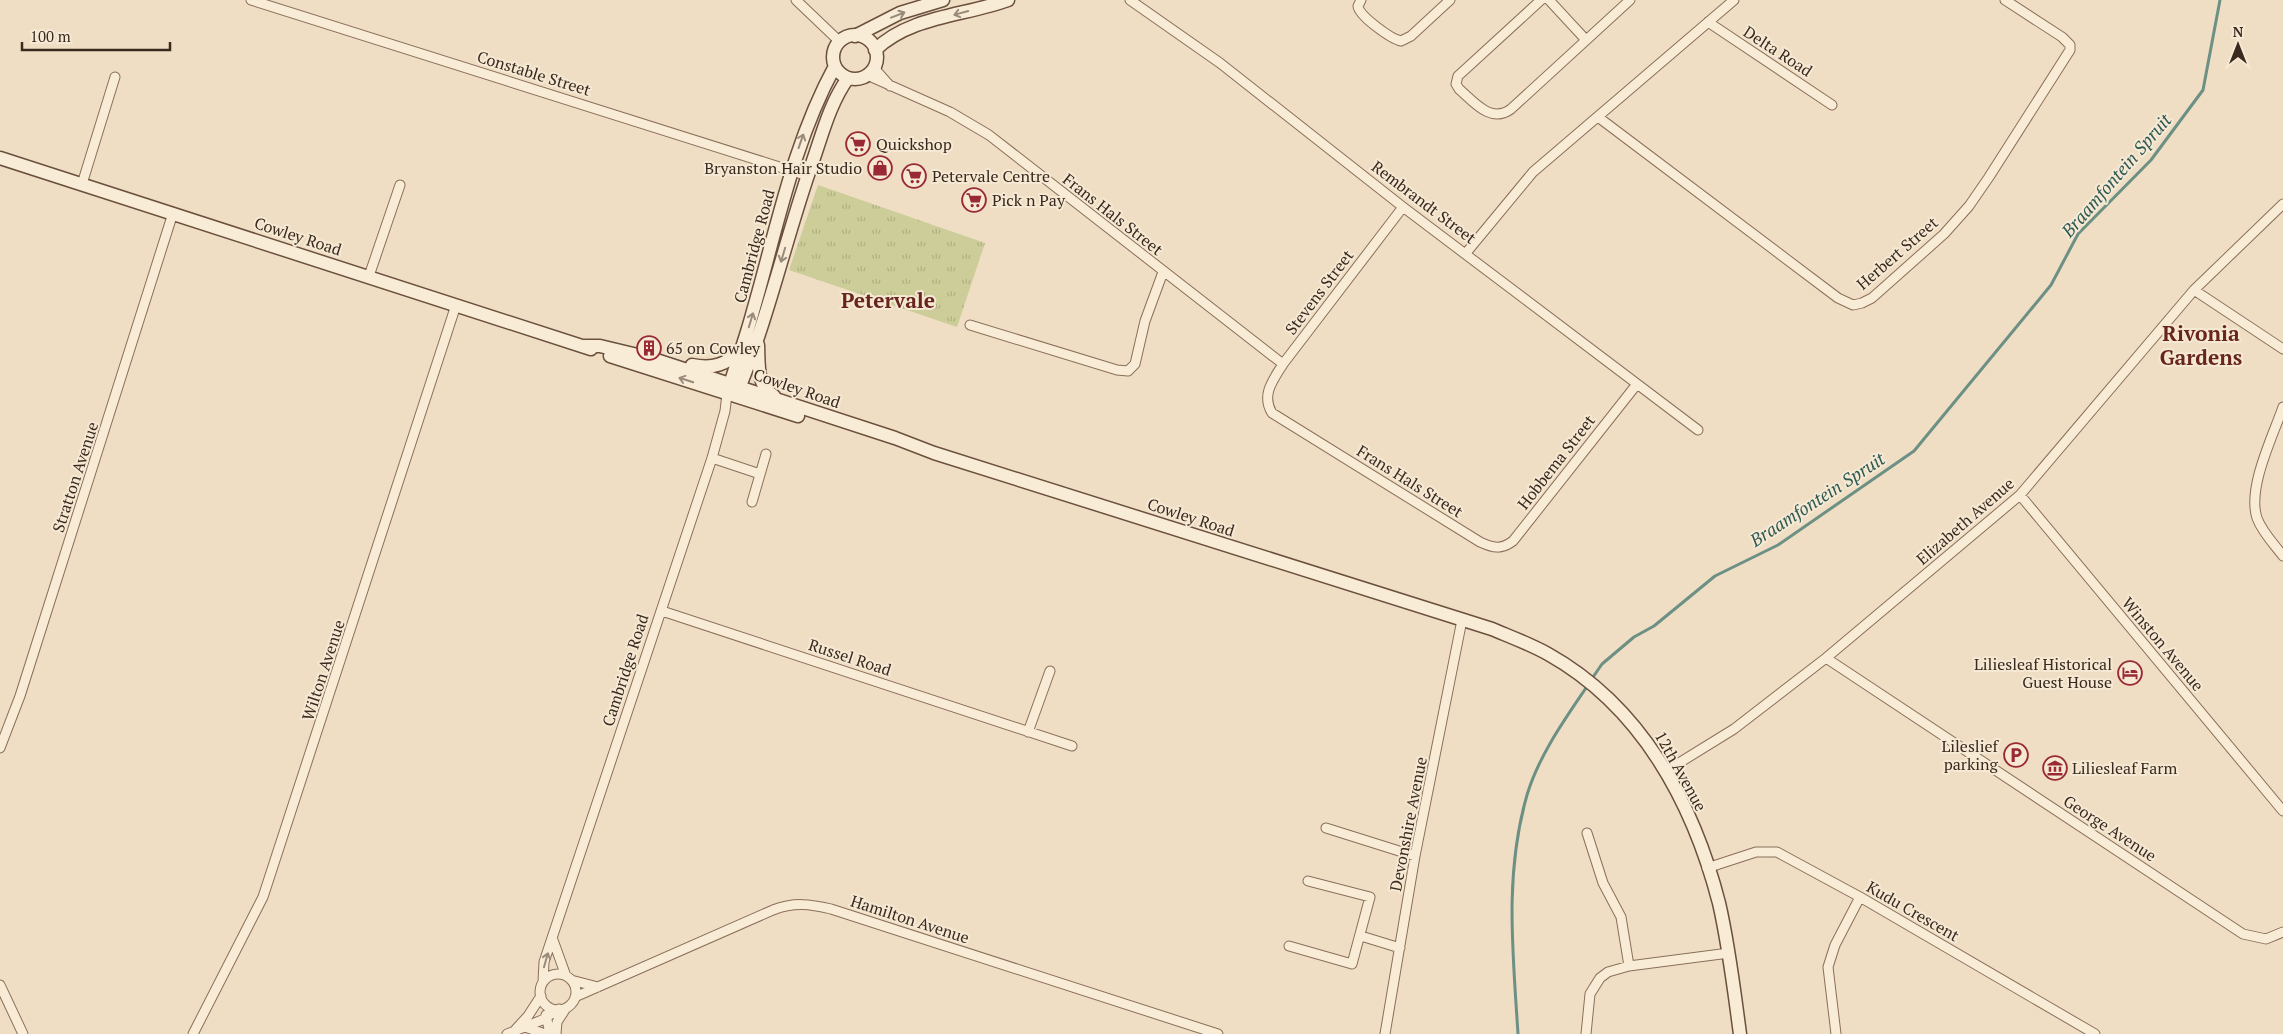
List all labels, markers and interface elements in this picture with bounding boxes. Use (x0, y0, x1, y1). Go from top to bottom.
one-way arrow (890, 9, 905, 18)
one-way arrow (954, 9, 970, 18)
scale bar (22, 20, 170, 52)
north arrow (2213, 20, 2263, 70)
street label: Delta Road (1739, 21, 1817, 81)
text: N (2233, 22, 2244, 41)
text: 100 m (30, 26, 71, 46)
street label: Constable Street (475, 45, 593, 101)
water label: Braamfontein Spruit (2055, 107, 2177, 243)
supermarket icon: Quickshop (845, 131, 871, 157)
place label: Quickshop (876, 133, 952, 155)
one-way arrow (797, 134, 806, 149)
shop icon: Bryanston Hair Studio (867, 155, 893, 181)
street label: Rembrandt Street (1367, 155, 1481, 249)
place label: Bryanston Hair Studio (704, 157, 862, 179)
supermarket icon: Petervale Centre (901, 163, 927, 189)
place label: Petervale Centre (932, 165, 1050, 187)
street label: Frans Hals Street (1058, 168, 1168, 260)
street label: Cambridge Road (728, 187, 780, 305)
supermarket icon: Pick n Pay (961, 187, 987, 213)
place label: Pick n Pay (992, 189, 1066, 211)
street label: Herbert Street (1852, 211, 1942, 295)
street label: Cowley Road (252, 212, 345, 260)
street label: Stevens Street (1280, 245, 1358, 339)
one-way arrow (777, 247, 787, 263)
district label: Petervale (841, 286, 935, 314)
one-way arrow (746, 313, 756, 329)
district label: Rivonia Gardens (2160, 319, 2242, 371)
building icon: 65 on Cowley (636, 335, 662, 361)
place label: 65 on Cowley (666, 337, 761, 359)
street label: Cowley Road (751, 363, 843, 413)
one-way arrow (678, 375, 694, 385)
street label: Hobbema Street (1512, 410, 1600, 514)
street label: Stratton Avenue (47, 419, 103, 535)
street label: Frans Hals Street (1353, 440, 1467, 523)
water label: Braamfontein Spruit (1744, 446, 1890, 552)
street label: Elizabeth Avenue (1911, 472, 2019, 570)
street label: Cowley Road (1145, 493, 1238, 541)
street label: Winston Avenue (2117, 592, 2209, 696)
street label: Cambridge Road (596, 611, 654, 729)
street label: Wilton Avenue (296, 617, 350, 723)
street label: Russel Road (806, 633, 894, 681)
place label: Liliesleaf Historical Guest House (1974, 653, 2112, 693)
hotel icon: Liliesleaf Historical Guest House (2117, 660, 2143, 686)
street label: 12th Avenue (1650, 727, 1712, 815)
place label: Lileslief parking (1941, 735, 2000, 775)
parking icon: Lileslief parking (2003, 742, 2029, 768)
street label: Devonshire Avenue (1384, 755, 1432, 893)
museum icon: Liliesleaf Farm (2042, 755, 2068, 781)
place label: Liliesleaf Farm (2072, 757, 2177, 779)
street label: George Avenue (2059, 790, 2161, 866)
street label: Kudu Crescent (1863, 876, 1963, 946)
street label: Hamilton Avenue (848, 889, 972, 949)
one-way arrow (541, 953, 551, 969)

